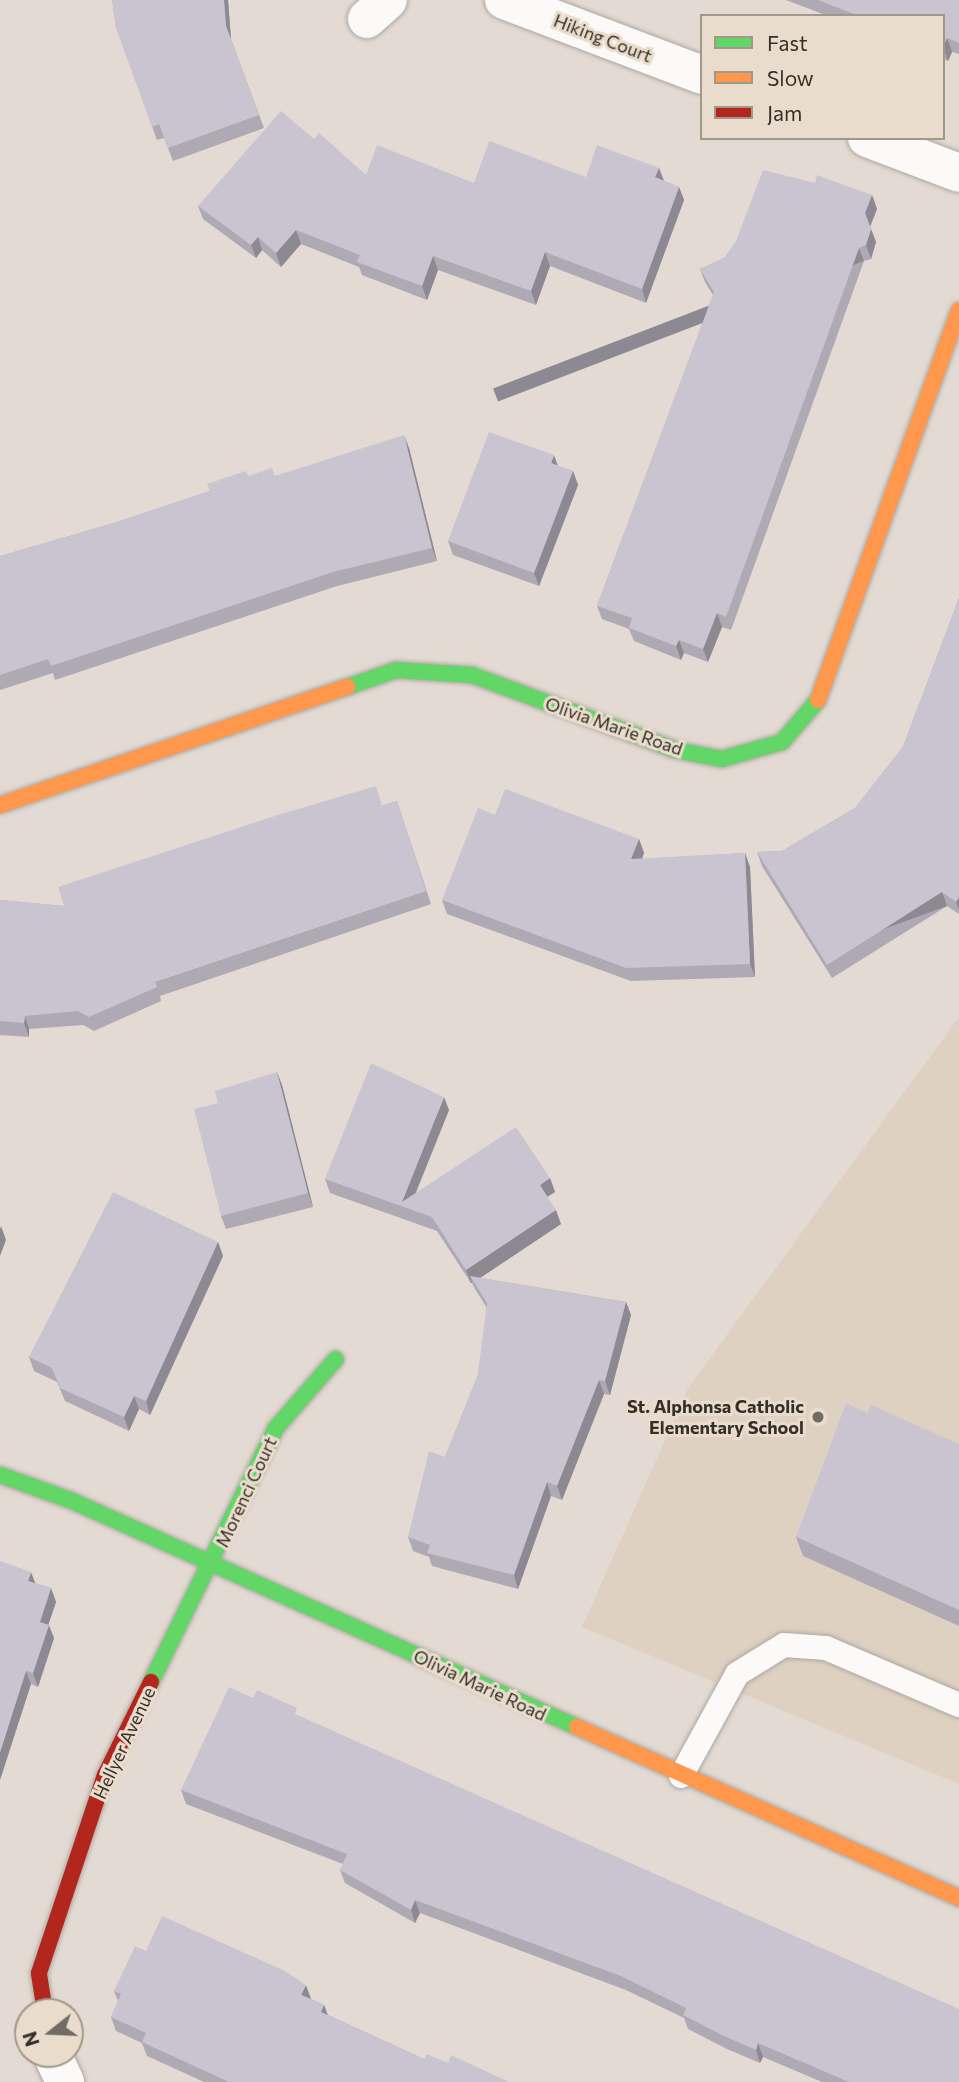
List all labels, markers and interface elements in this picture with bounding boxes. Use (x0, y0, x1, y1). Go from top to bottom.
street label: Hiking Court (551, 9, 655, 67)
legend (700, 14, 945, 140)
text: Fast (767, 30, 808, 55)
text: Slow (767, 65, 814, 90)
text: Jam (767, 100, 802, 125)
street label: Olivia Marie Road (542, 692, 686, 760)
place label: St. Alphonsa Catholic Elementary School (627, 1396, 804, 1438)
marker: St. Alphonsa Catholic Elementary School (810, 1409, 826, 1425)
street label: Morenci Court (211, 1433, 281, 1551)
street label: Olivia Marie Road (410, 1645, 550, 1725)
street label: Hellyer Avenue (89, 1683, 159, 1803)
north arrow (14, 1998, 84, 2068)
text: N (17, 2029, 44, 2049)

